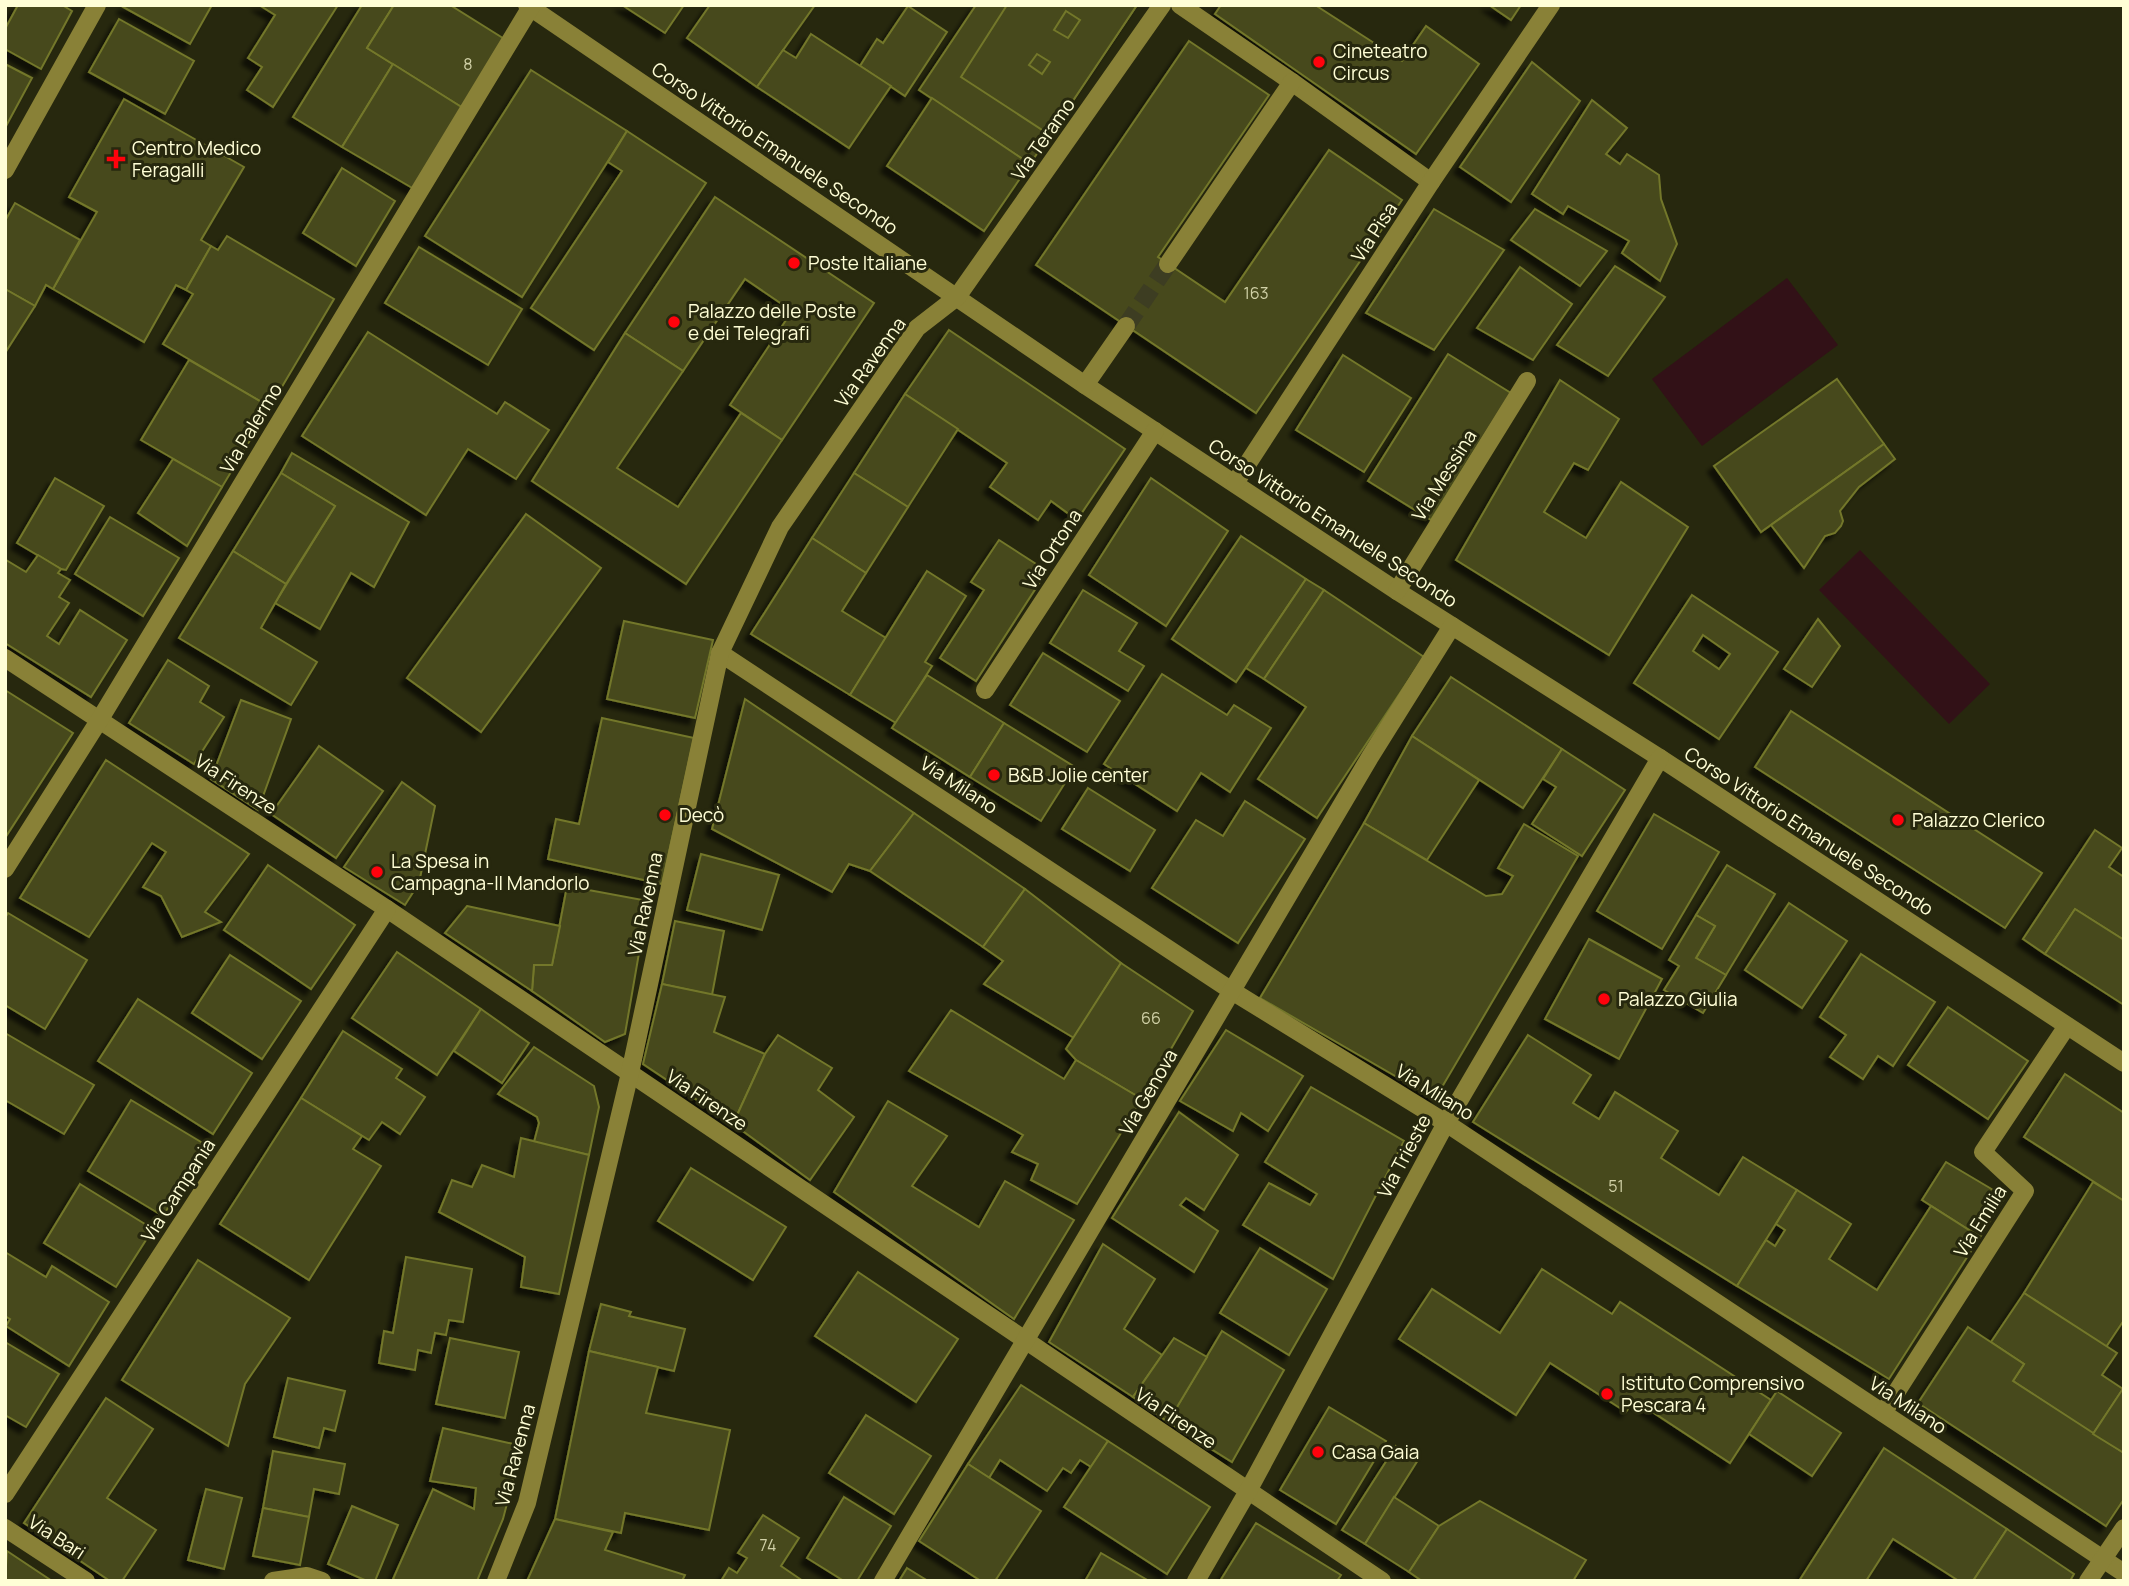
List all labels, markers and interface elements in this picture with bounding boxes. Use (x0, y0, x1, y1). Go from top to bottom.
place label: Cineteatro Circus (1333, 38, 1428, 86)
house number: 8 (463, 53, 473, 75)
marker: Cineteatro Circus (1311, 54, 1327, 70)
street label: Corso Vittorio Emanuele Secondo (647, 56, 903, 240)
street label: Via Teramo (1005, 93, 1081, 185)
place label: Centro Medico Feragalli (132, 135, 261, 183)
marker: Centro Medico Feragalli (106, 149, 126, 169)
street label: Via Pisa (1345, 197, 1403, 267)
place label: Poste Italiane (808, 250, 927, 276)
marker: Poste Italiane (786, 255, 802, 271)
house number: 163 (1243, 282, 1269, 304)
place label: Palazzo delle Poste e dei Telegrafi (688, 298, 856, 346)
street label: Via Ravenna (829, 312, 911, 412)
marker: Palazzo delle Poste e dei Telegrafi (666, 314, 682, 330)
street label: Via Palermo (214, 378, 288, 478)
street label: Via Messina (1406, 424, 1482, 526)
street label: Corso Vittorio Emanuele Secondo (1203, 433, 1463, 613)
street label: Via Ortona (1016, 504, 1088, 594)
street label: Corso Vittorio Emanuele Secondo (1679, 741, 1939, 921)
street label: Via Firenze (190, 748, 282, 820)
street label: Via Milano (915, 750, 1003, 820)
place label: B&B Jolie center (1008, 762, 1149, 788)
marker: B&B Jolie center (986, 767, 1002, 783)
place label: Decò (679, 802, 724, 828)
marker: Decò (657, 807, 673, 823)
place label: Palazzo Clerico (1912, 807, 2045, 833)
marker: Palazzo Clerico (1890, 812, 1906, 828)
place label: La Spesa in Campagna-Il Mandorlo (391, 848, 590, 896)
street label: Via Ravenna (621, 850, 669, 958)
marker: La Spesa in Campagna-Il Mandorlo (369, 864, 385, 880)
place label: Palazzo Giulia (1618, 986, 1738, 1012)
marker: Palazzo Giulia (1596, 991, 1612, 1007)
house number: 66 (1141, 1007, 1161, 1029)
street label: Via Genova (1113, 1044, 1183, 1140)
street label: Via Milano (1391, 1058, 1479, 1126)
street label: Via Firenze (661, 1063, 753, 1137)
street label: Via Trieste (1371, 1110, 1437, 1202)
street label: Via Campania (135, 1133, 221, 1247)
house number: 51 (1608, 1175, 1624, 1197)
street label: Via Emilia (1948, 1180, 2012, 1262)
place label: Istituto Comprensivo Pescara 4 (1621, 1370, 1805, 1418)
street label: Via Milano (1864, 1370, 1952, 1440)
street label: Via Firenze (1130, 1381, 1222, 1455)
marker: Istituto Comprensivo Pescara 4 (1599, 1386, 1615, 1402)
street label: Via Ravenna (489, 1401, 541, 1509)
place label: Casa Gaia (1332, 1439, 1419, 1465)
marker: Casa Gaia (1310, 1444, 1326, 1460)
street label: Via Bari (23, 1509, 91, 1565)
house number: 74 (760, 1534, 776, 1556)

